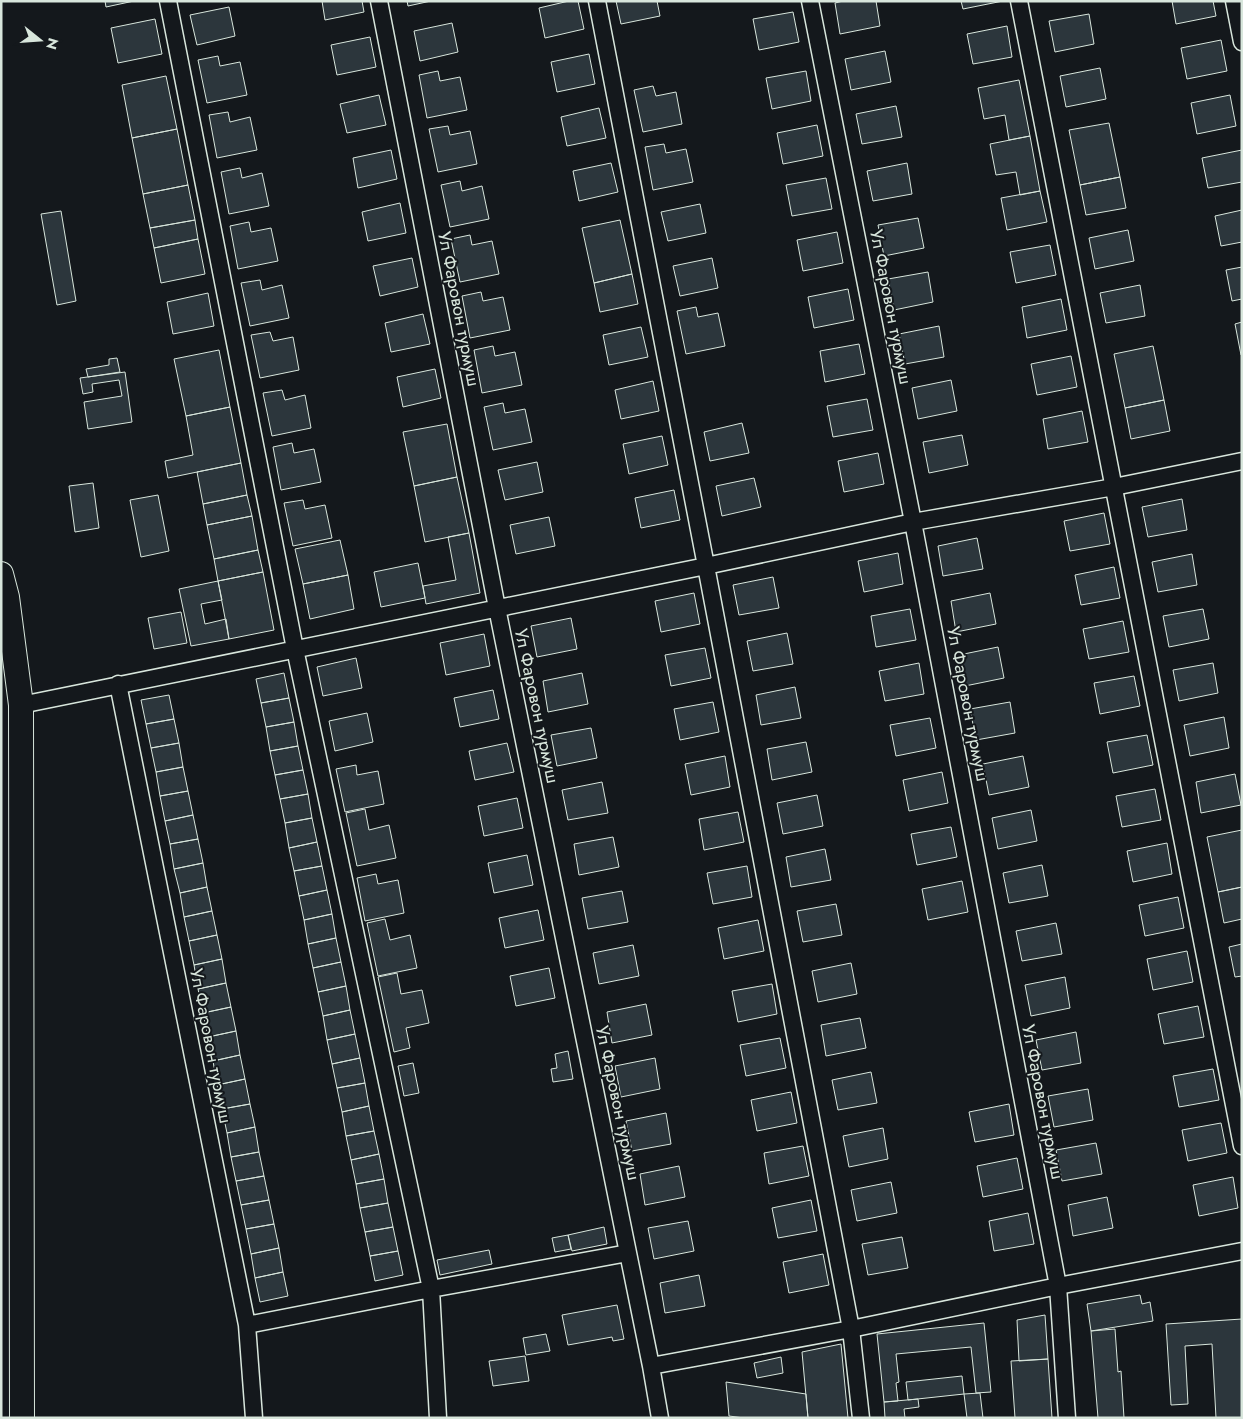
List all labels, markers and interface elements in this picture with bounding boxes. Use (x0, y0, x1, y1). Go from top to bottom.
north arrow (15, 15, 65, 65)
text: N (41, 36, 64, 52)
street label: Ул Фаровон турмуш (863, 227, 919, 387)
street label: Ул Фаровон турмуш (431, 229, 487, 389)
street label: Ул Фаровон турмуш (940, 624, 996, 784)
street label: Ул Фаровон турмуш (508, 626, 566, 786)
street label: Ул Фаровон турмуш (183, 966, 239, 1126)
street label: Ул Фаровон турмуш (1015, 1022, 1071, 1182)
street label: Ул Фаровон турмуш (589, 1023, 647, 1183)

